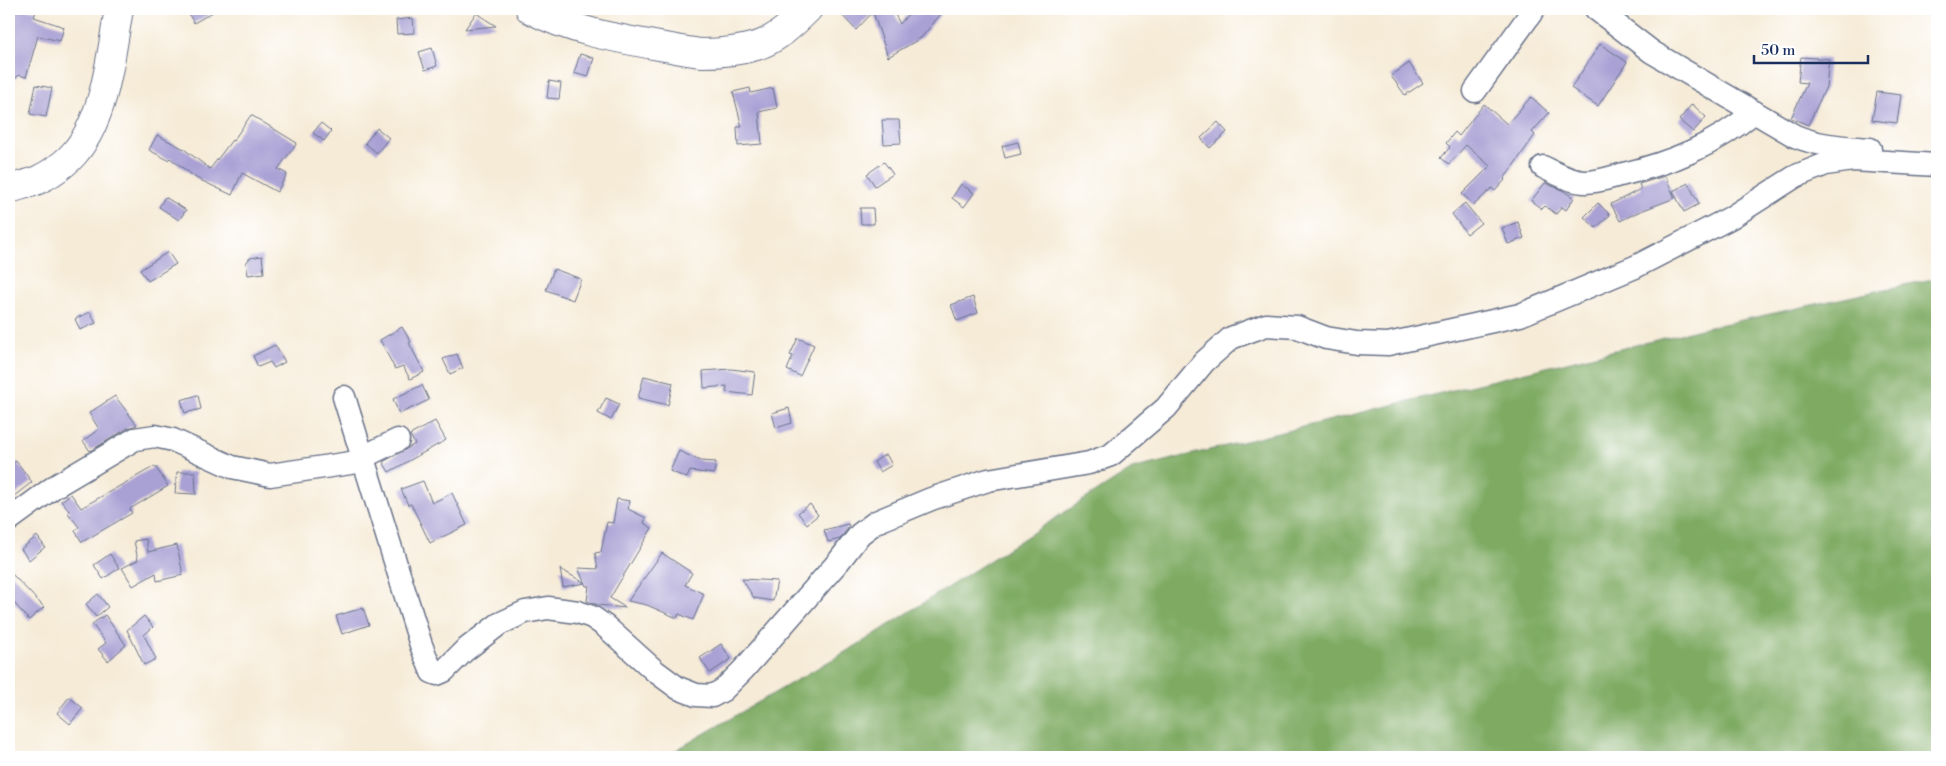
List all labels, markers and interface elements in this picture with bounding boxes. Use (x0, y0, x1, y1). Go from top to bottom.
scale bar (1754, 32, 1867, 64)
text: 50 m (1761, 41, 1795, 60)

